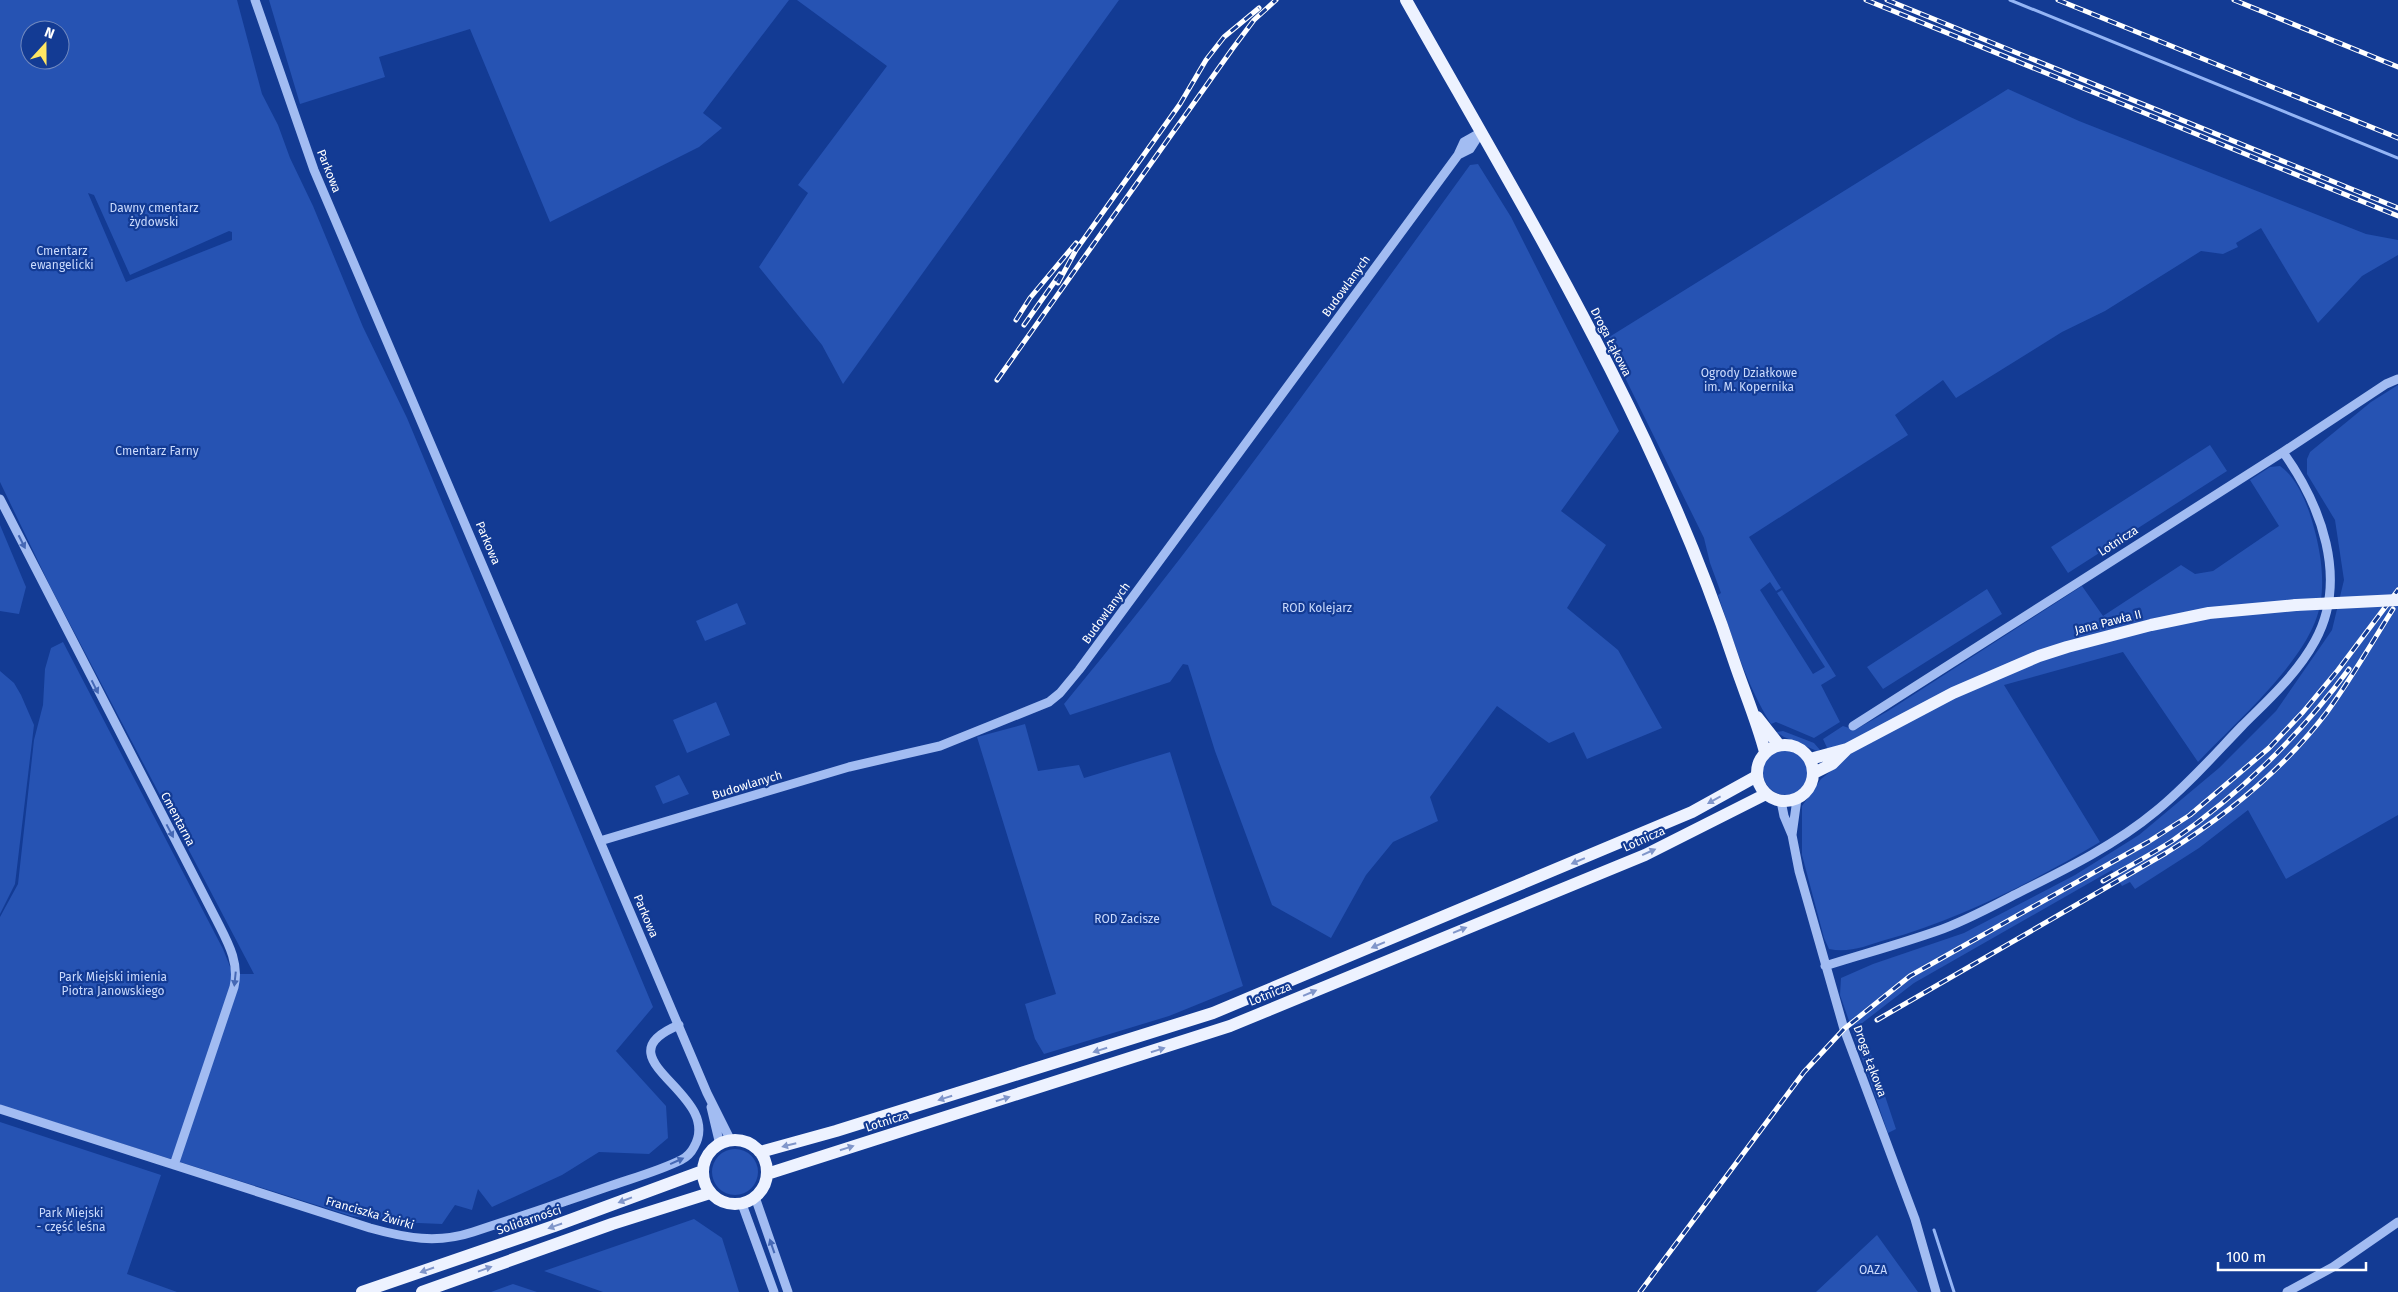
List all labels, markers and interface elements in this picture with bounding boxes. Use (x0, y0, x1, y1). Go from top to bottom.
north arrow (20, 20, 70, 70)
text: N (42, 24, 57, 43)
street label: Parkowa (314, 147, 344, 195)
park label: Dawny cmentarz żydowski (110, 201, 198, 229)
park label: Cmentarz ewangelicki (30, 244, 94, 272)
street label: Budowlanych (1319, 253, 1373, 319)
street label: Droga Łąkowa (1588, 305, 1634, 379)
park label: Ogrody Działkowe im. M. Kopernika (1701, 366, 1797, 394)
park label: Cmentarz Farny (115, 444, 199, 458)
street label: Parkowa (473, 519, 503, 567)
street label: Lotnicza (2095, 523, 2141, 559)
one-way arrow (18, 535, 26, 549)
street label: Budowlanych (1079, 580, 1133, 646)
park label: ROD Kolejarz (1282, 601, 1352, 615)
street label: Jana Pawła II (2073, 607, 2143, 637)
one-way arrow (91, 680, 99, 694)
street label: Budowlanych (710, 768, 784, 802)
street label: Cmentarna (158, 790, 198, 848)
one-way arrow (1707, 796, 1721, 804)
one-way arrow (166, 824, 174, 839)
street label: Lotnicza (1621, 824, 1667, 854)
one-way arrow (1642, 848, 1656, 856)
one-way arrow (1571, 858, 1586, 865)
street label: Parkowa (631, 892, 661, 940)
park label: ROD Zacisze (1094, 912, 1160, 926)
one-way arrow (1453, 926, 1467, 934)
one-way arrow (1370, 941, 1385, 949)
park label: Park Miejski imienia Piotra Janowskiego (59, 970, 167, 998)
one-way arrow (231, 971, 239, 987)
street label: Lotnicza (1247, 979, 1293, 1009)
one-way arrow (1303, 988, 1317, 996)
street label: Droga Łąkowa (1851, 1023, 1889, 1099)
one-way arrow (1150, 1045, 1165, 1053)
one-way arrow (1092, 1047, 1107, 1055)
one-way arrow (937, 1094, 952, 1102)
one-way arrow (995, 1095, 1010, 1102)
street label: Lotnicza (864, 1107, 910, 1135)
one-way arrow (781, 1141, 796, 1149)
one-way arrow (839, 1143, 854, 1151)
one-way arrow (670, 1157, 684, 1165)
street label: Franciszka Żwirki (324, 1193, 416, 1232)
one-way arrow (617, 1196, 632, 1204)
street label: Solidarności (495, 1202, 563, 1238)
park label: Park Miejski - część leśna (36, 1206, 106, 1234)
one-way arrow (547, 1222, 562, 1230)
one-way arrow (768, 1238, 776, 1253)
scale bar (2218, 1240, 2366, 1272)
text: 100 m (2226, 1248, 2266, 1266)
park label: OAZA (1859, 1263, 1887, 1277)
one-way arrow (478, 1265, 493, 1272)
one-way arrow (419, 1267, 434, 1274)

